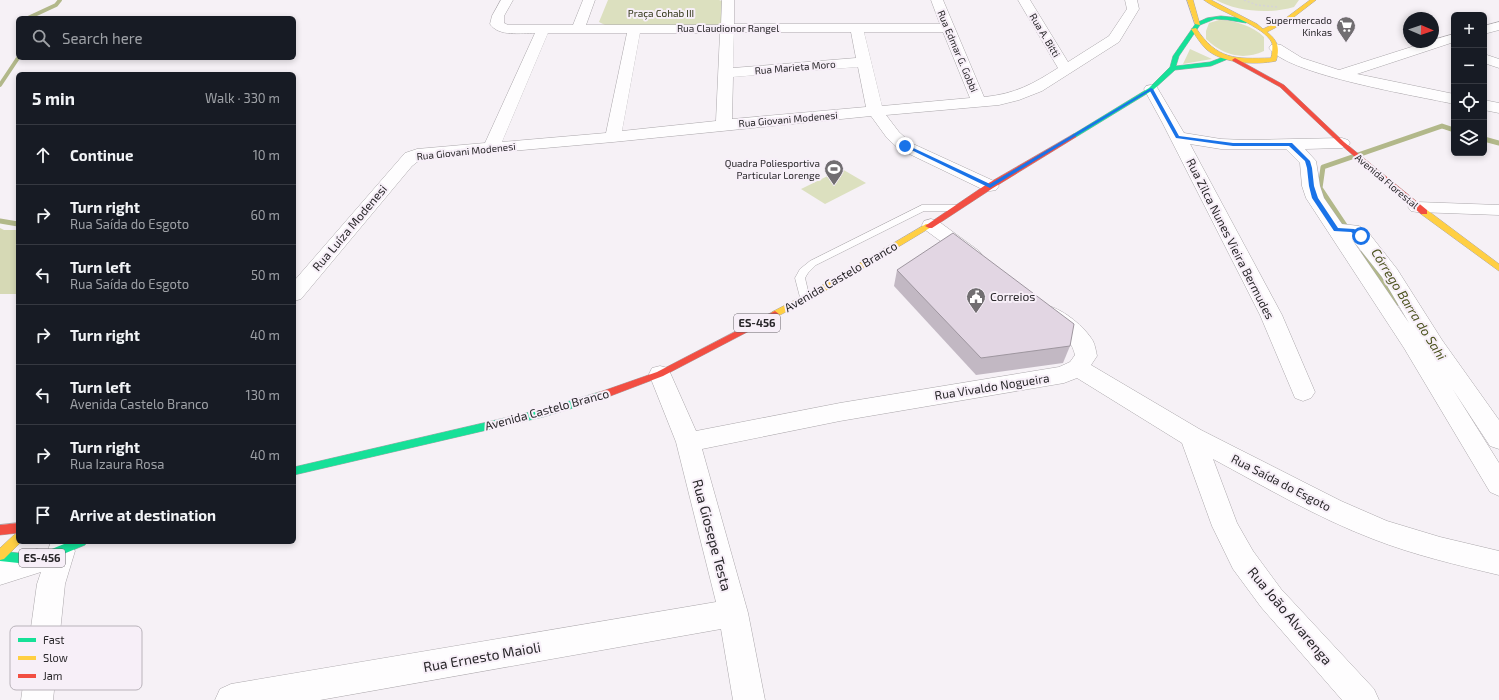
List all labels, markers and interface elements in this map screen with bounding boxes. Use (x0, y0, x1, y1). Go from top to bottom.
park label: Praça Cohab III (628, 7, 694, 20)
street label: Rua Edmar G. Gobbi (935, 8, 981, 94)
street label: Rua A. Bitti (1027, 11, 1063, 59)
north arrow (1403, 12, 1439, 48)
map controls (1451, 12, 1487, 156)
button: + (1451, 12, 1487, 48)
place label: Supermercado Kinkas (1266, 14, 1332, 38)
supermarket icon: Supermercado Kinkas (1335, 15, 1357, 43)
search box (16, 16, 296, 60)
street label: Rua Claudionor Rangel (677, 22, 779, 34)
icon: search (30, 27, 52, 49)
text: Search here (62, 29, 143, 47)
button: − (1451, 48, 1487, 84)
street label: Rua Marieta Moro (754, 57, 836, 77)
button: locate (1451, 84, 1487, 120)
text: 5 min (32, 88, 75, 108)
text: Walk · 330 m (205, 90, 280, 106)
street label: Rua Giovani Modenesi (738, 109, 838, 129)
button: layers (1451, 120, 1487, 156)
route end (896, 137, 914, 155)
street label: Rua Giovani Modenesi (416, 140, 516, 162)
icon: ahead (32, 144, 54, 166)
text: Continue (70, 146, 133, 164)
text: 10 m (253, 147, 280, 163)
street label: Avenida Florestal (1353, 151, 1421, 211)
street label: Rua Zilca Nunes Vieira Bermudes (1184, 156, 1278, 321)
place label: Quadra Poliesportiva Particular Lorenge (725, 157, 820, 181)
sports icon: Quadra Poliesportiva Particular Lorenge (823, 158, 845, 186)
street label: Rua Luíza Modenesi (309, 181, 389, 273)
text: Turn right (70, 198, 140, 216)
icon: right (32, 204, 54, 226)
text: 60 m (250, 207, 280, 223)
text: Rua Saída do Esgoto (70, 216, 189, 232)
route start (1352, 227, 1370, 245)
street label: Avenida Castelo Branco (782, 238, 900, 314)
water label: Córrego Barra do Sahi (1368, 245, 1450, 363)
text: Turn left (70, 258, 131, 276)
icon: left (32, 264, 54, 286)
text: 50 m (251, 267, 280, 283)
text: Rua Saída do Esgoto (70, 276, 189, 292)
public building icon: Correios (965, 286, 987, 314)
place label: Correios (990, 289, 1035, 303)
road number: ES-456 (734, 314, 780, 332)
icon: right (32, 324, 54, 346)
text: Turn right (70, 326, 140, 344)
text: 40 m (250, 327, 280, 343)
street label: Rua Vivaldo Nogueira (933, 370, 1050, 402)
text: Turn left (70, 378, 131, 396)
icon: left (32, 384, 54, 406)
street label: Avenida Castelo Branco (483, 386, 611, 432)
text: 130 m (245, 387, 280, 403)
text: Avenida Castelo Branco (70, 396, 209, 412)
text: Turn right (70, 438, 140, 456)
icon: right (32, 444, 54, 466)
text: 40 m (250, 447, 280, 463)
street label: Rua Saída do Esgoto (1229, 451, 1334, 513)
text: Rua Izaura Rosa (70, 456, 164, 472)
street label: Rua Giosepe Testa (689, 477, 736, 593)
icon: arrive (32, 504, 54, 526)
text: Arrive at destination (70, 506, 216, 524)
road number: ES-456 (19, 549, 65, 567)
street label: Rua João Alvarenga (1245, 563, 1336, 668)
legend (10, 626, 142, 690)
text: Fast (43, 633, 65, 646)
street label: Rua Ernesto Maioli (422, 638, 542, 675)
text: Slow (43, 651, 68, 664)
text: Jam (43, 669, 62, 682)

